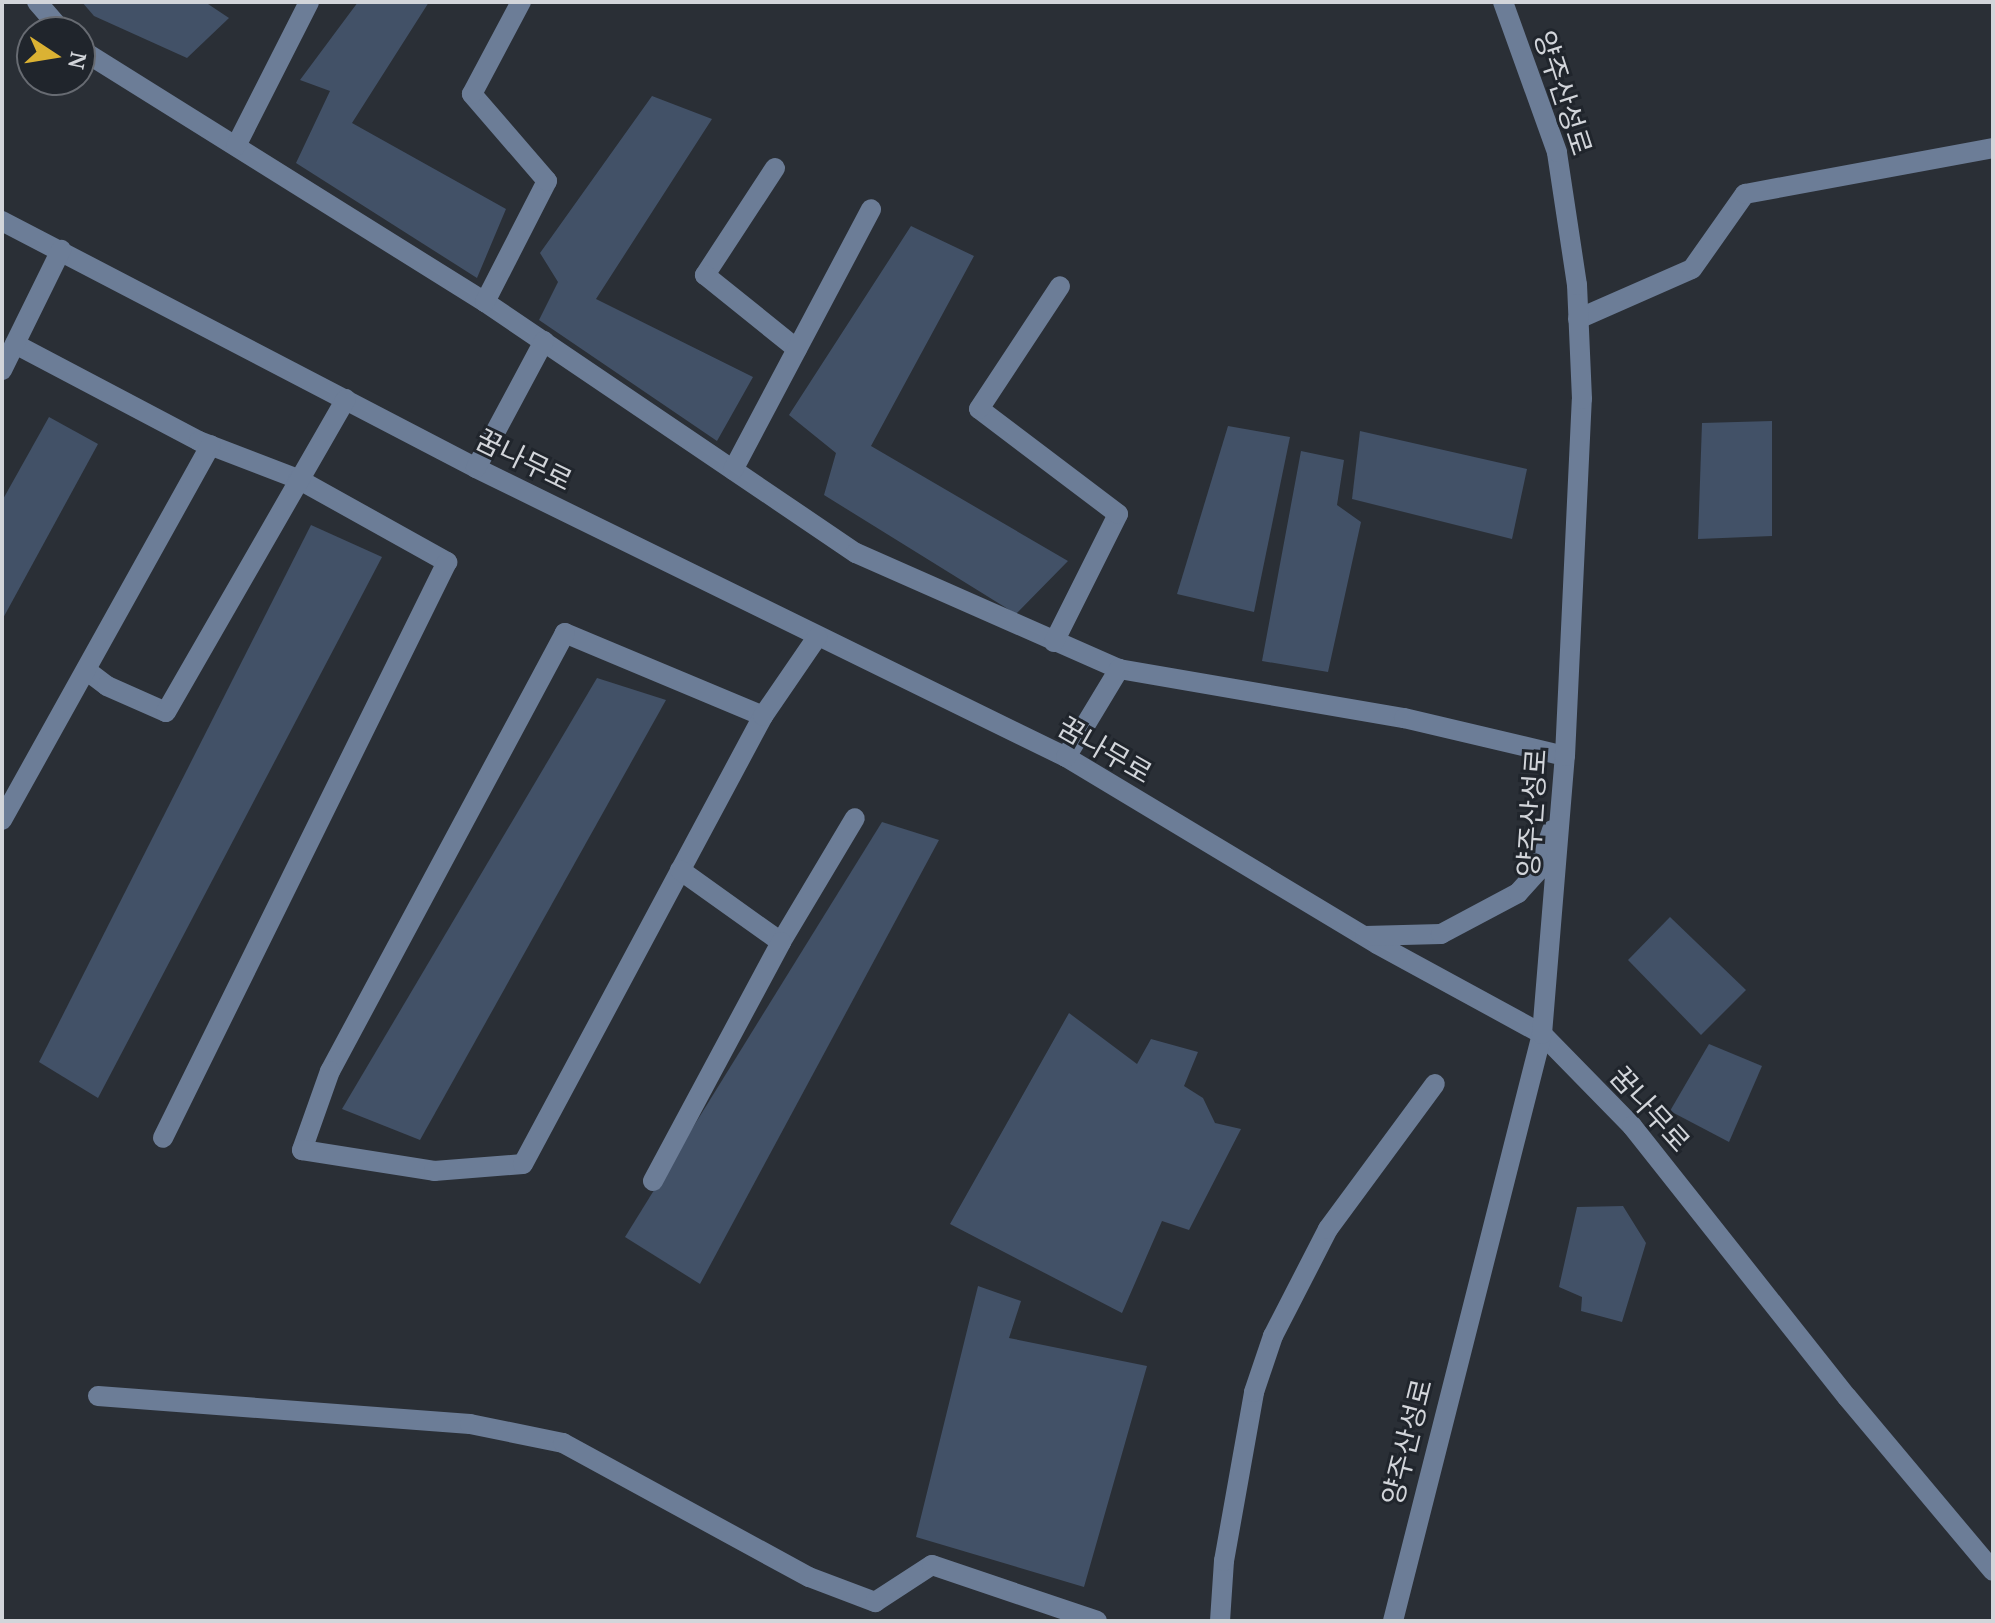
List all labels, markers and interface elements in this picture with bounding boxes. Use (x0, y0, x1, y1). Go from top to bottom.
north arrow (16, 16, 96, 96)
street label: 양주산성로 (1527, 27, 1599, 159)
text: N (62, 50, 94, 72)
street label: 꿈나무로 (470, 422, 578, 498)
street label: 꿈나무로 (1052, 710, 1158, 790)
street label: 양주산성로 (1511, 748, 1553, 878)
street label: 꿈나무로 (1603, 1059, 1697, 1159)
street label: 양주산성로 (1375, 1375, 1439, 1509)

